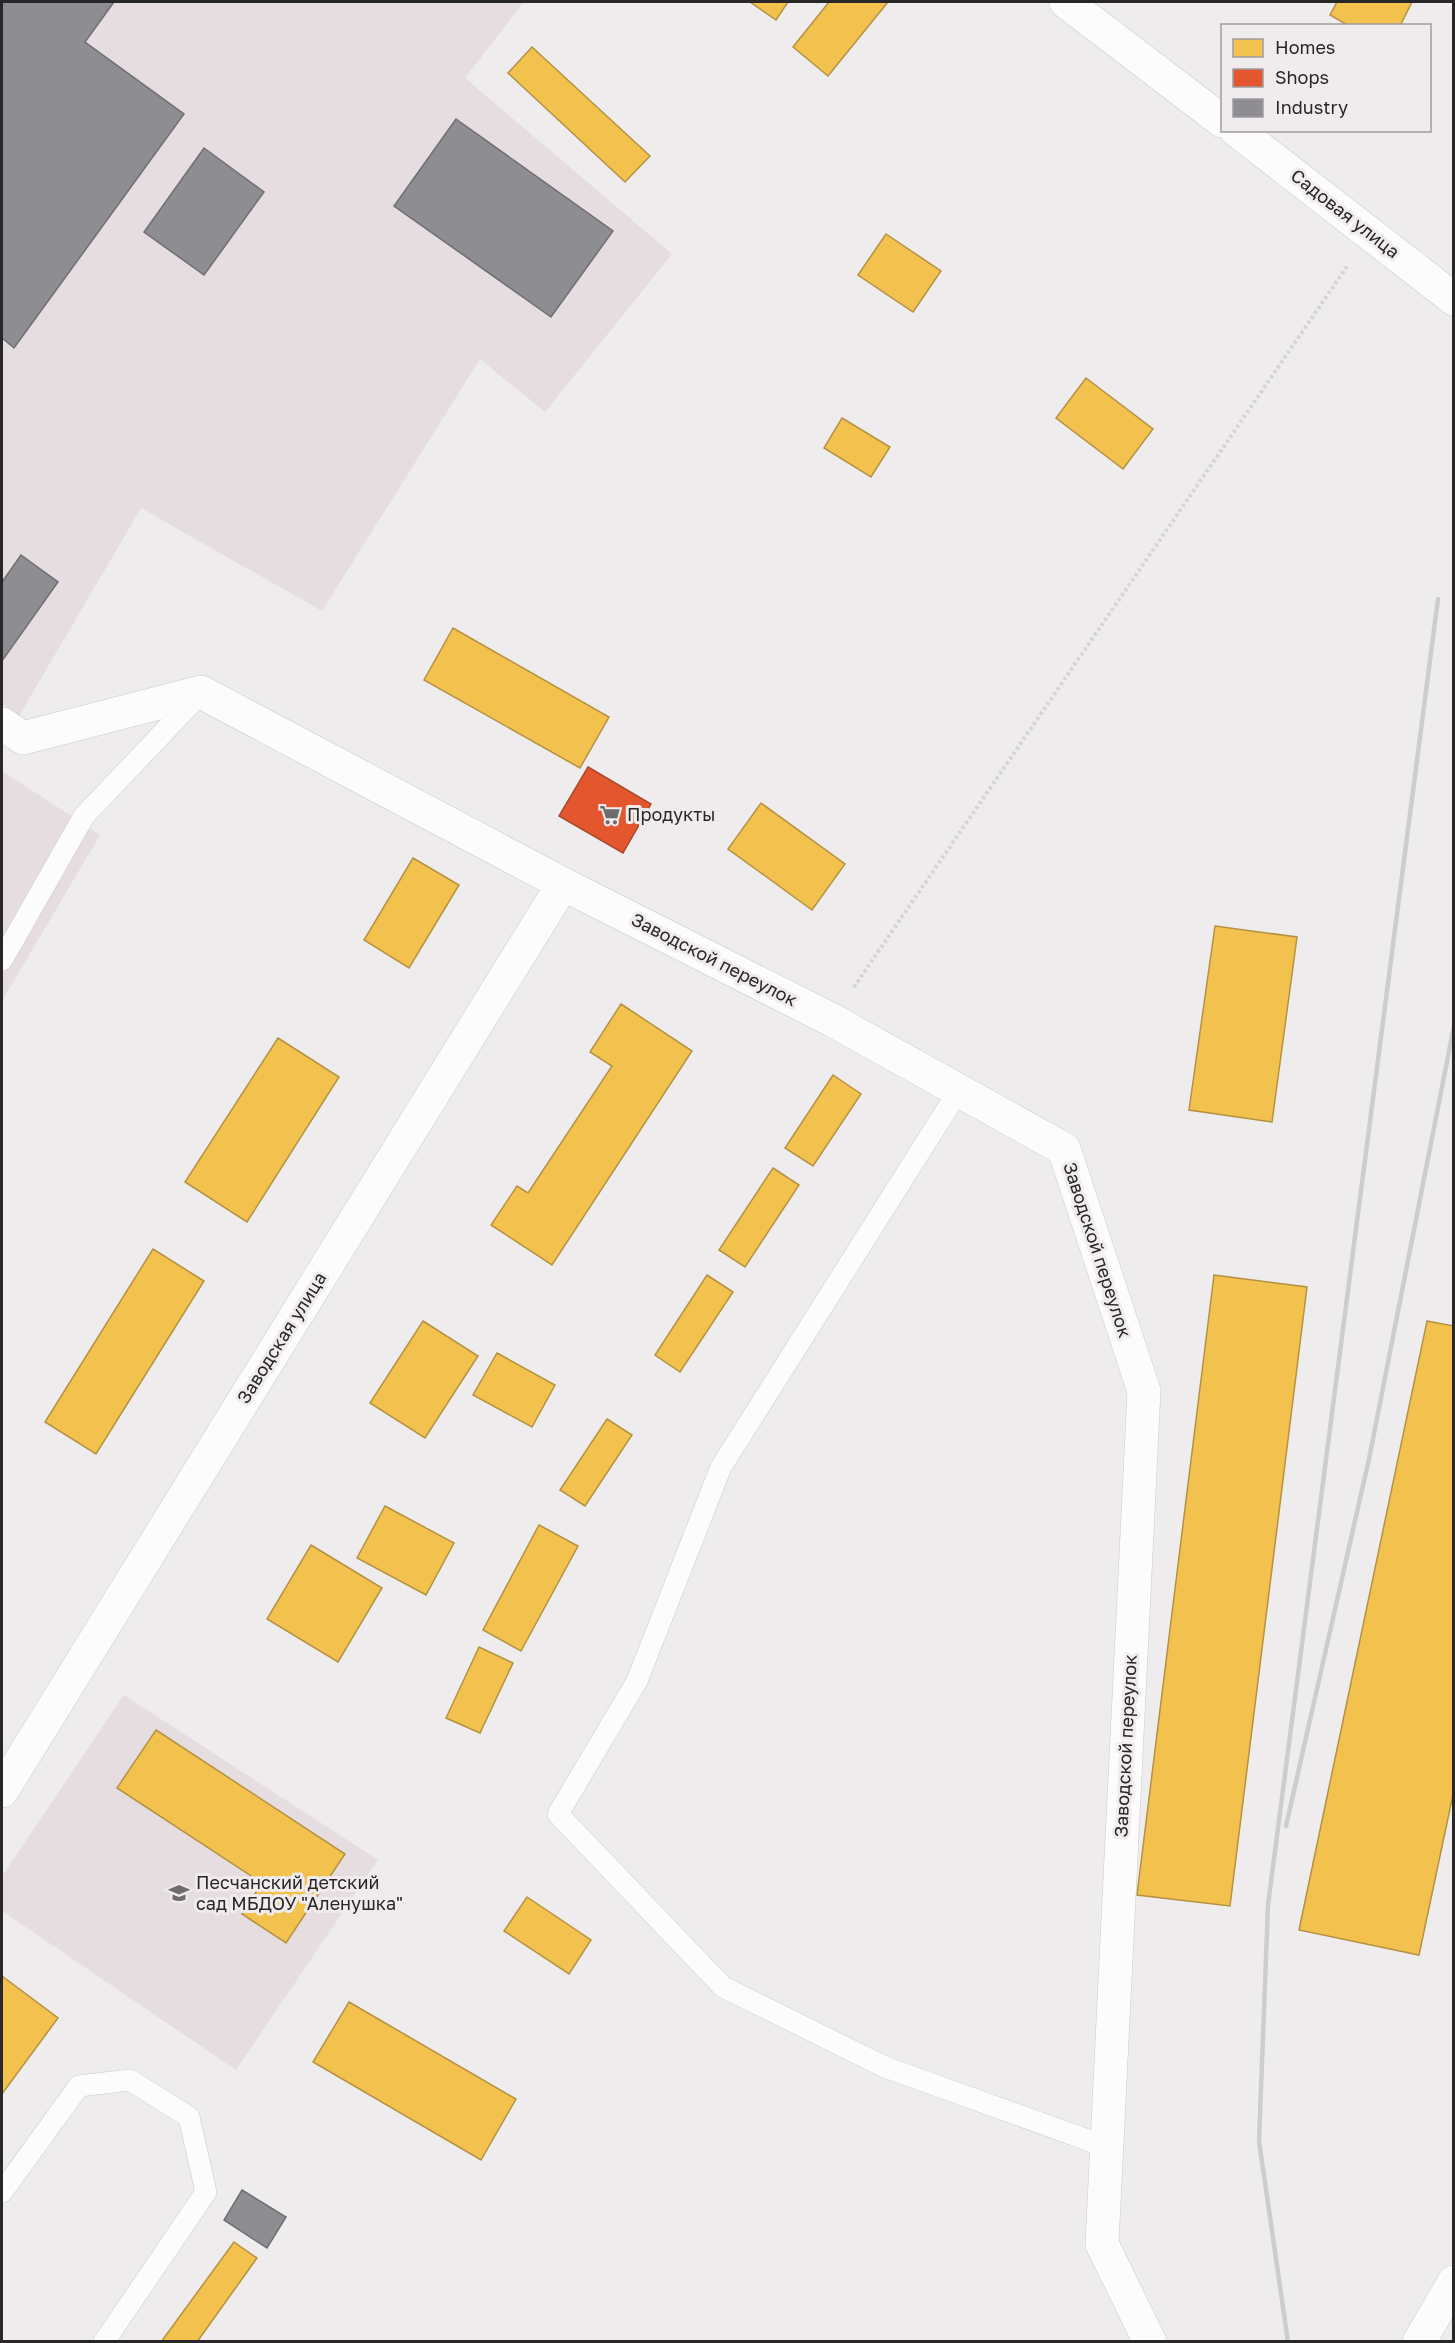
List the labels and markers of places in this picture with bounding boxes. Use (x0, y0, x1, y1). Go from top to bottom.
supermarket icon: Продукты (598, 803, 622, 827)
place label: Продукты (627, 803, 715, 825)
place label: Песчанский детский сад МБДОУ "Аленушка" (196, 1871, 403, 1914)
school or university icon: Песчанский детский сад МБДОУ "Аленушка" (167, 1881, 191, 1905)

